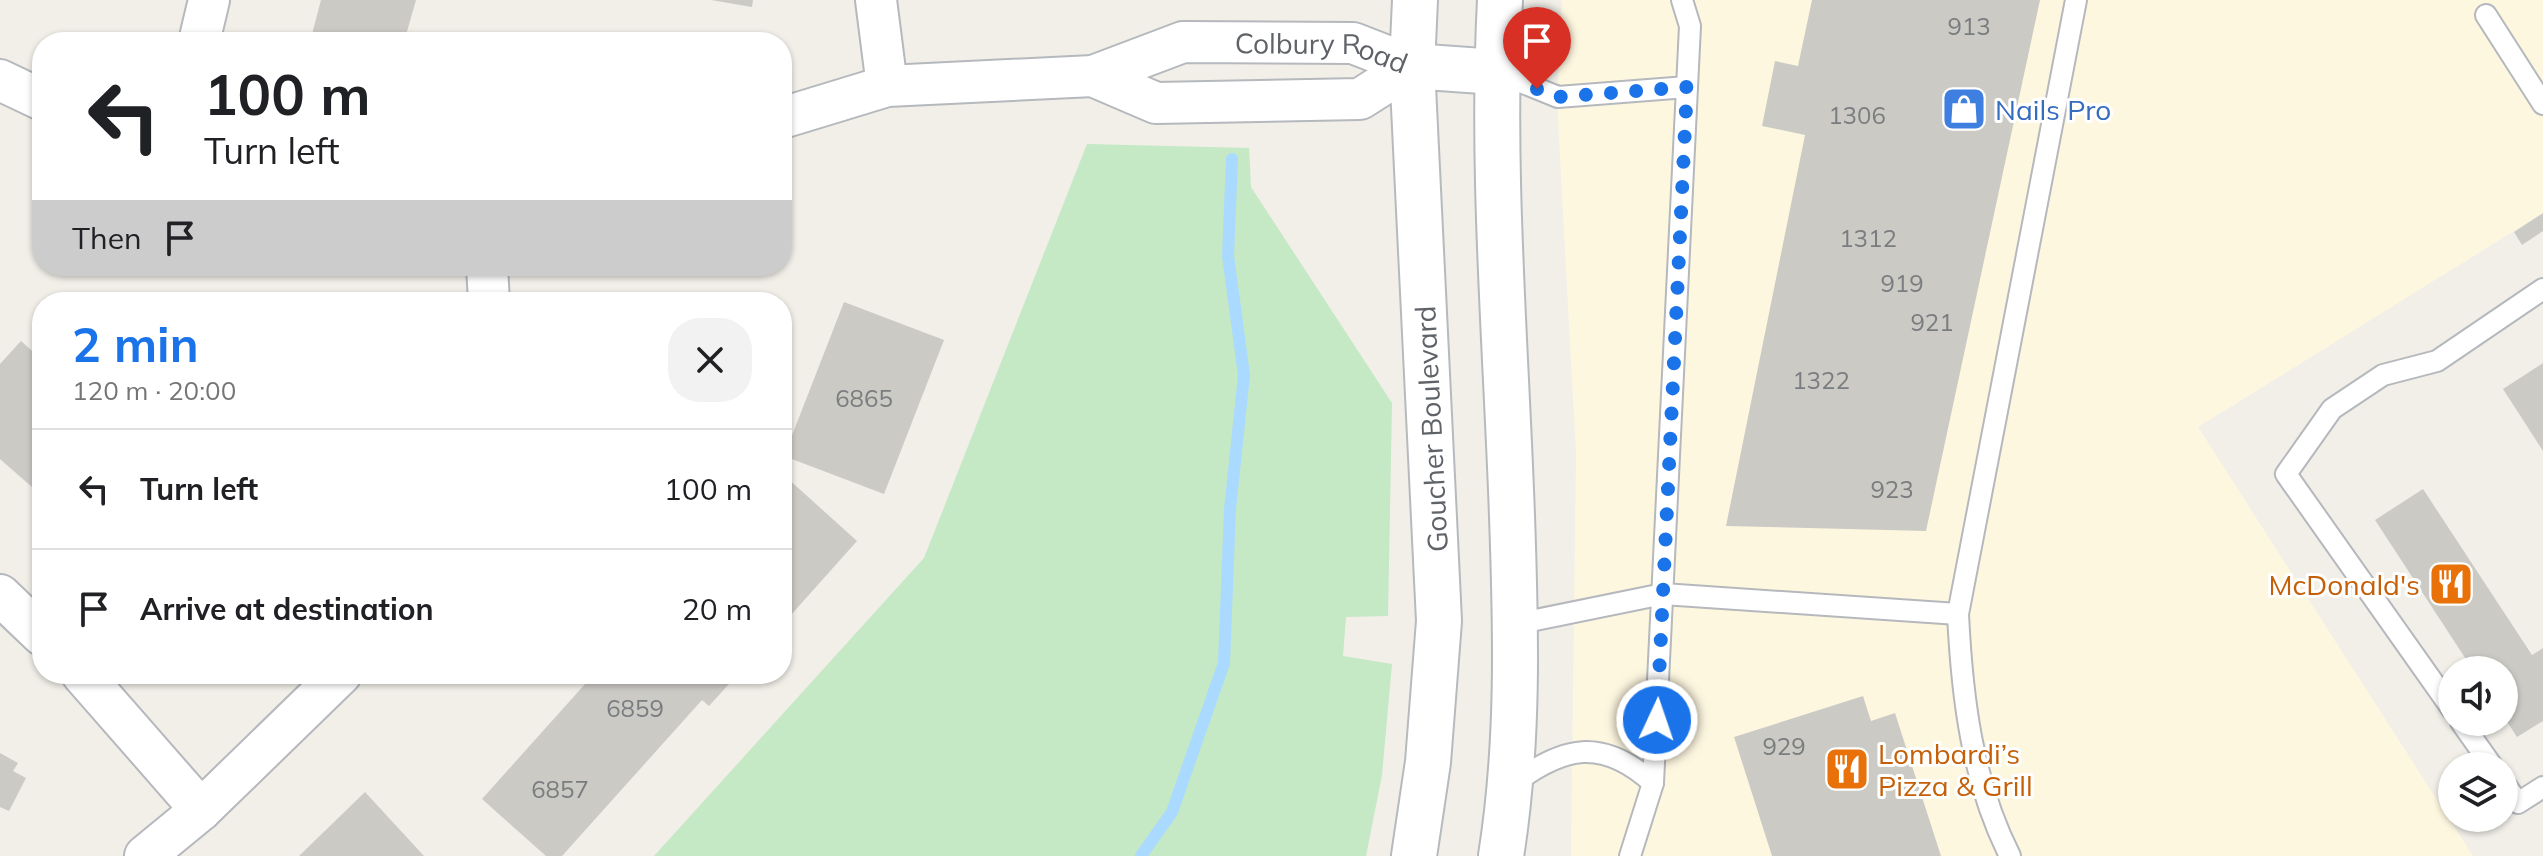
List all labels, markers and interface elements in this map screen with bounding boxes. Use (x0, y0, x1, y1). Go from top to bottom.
pin (1503, 7, 1571, 89)
house number: 913 (1947, 11, 1991, 41)
icon: arrive (1515, 19, 1559, 63)
street label: Colbury Road (1235, 25, 1413, 80)
text: 100 m (204, 59, 371, 129)
icon: left (72, 64, 176, 168)
shop icon: Nails Pro (1940, 85, 1988, 133)
place label: Nails Pro (1995, 92, 2111, 127)
house number: 1306 (1828, 100, 1886, 130)
text: Turn left (204, 128, 340, 173)
icon: arrive (158, 216, 202, 260)
text: Then (72, 219, 142, 257)
house number: 1312 (1839, 223, 1897, 253)
house number: 919 (1880, 268, 1924, 298)
street label: Goucher Boulevard (1407, 305, 1455, 553)
house number: 921 (1910, 307, 1954, 337)
text: 2 min (72, 314, 199, 374)
button: close (668, 318, 752, 402)
house number: 1322 (1792, 365, 1850, 395)
text: 120 m · 20:00 (72, 374, 236, 407)
house number: 6865 (835, 383, 893, 413)
icon: left (72, 467, 116, 511)
text: Turn left (140, 470, 258, 508)
text: 100 m (664, 470, 752, 508)
house number: 923 (1870, 474, 1914, 504)
restaurant icon: McDonald's (2427, 560, 2475, 608)
place label: McDonald's (2268, 567, 2420, 602)
icon: arrive (72, 587, 116, 631)
text: Arrive at destination (140, 590, 434, 628)
text: 20 m (682, 590, 752, 628)
map controls (2438, 656, 2518, 832)
button: sound (2438, 656, 2518, 736)
position arrow (1615, 678, 1699, 762)
house number: 6859 (606, 693, 664, 723)
house number: 929 (1762, 731, 1806, 761)
place label: Lombardi’s Pizza & Grill (1878, 736, 2033, 803)
restaurant icon: Lombardi’s Pizza & Grill (1823, 745, 1871, 793)
button: layers (2438, 752, 2518, 832)
house number: 6857 (531, 774, 589, 804)

